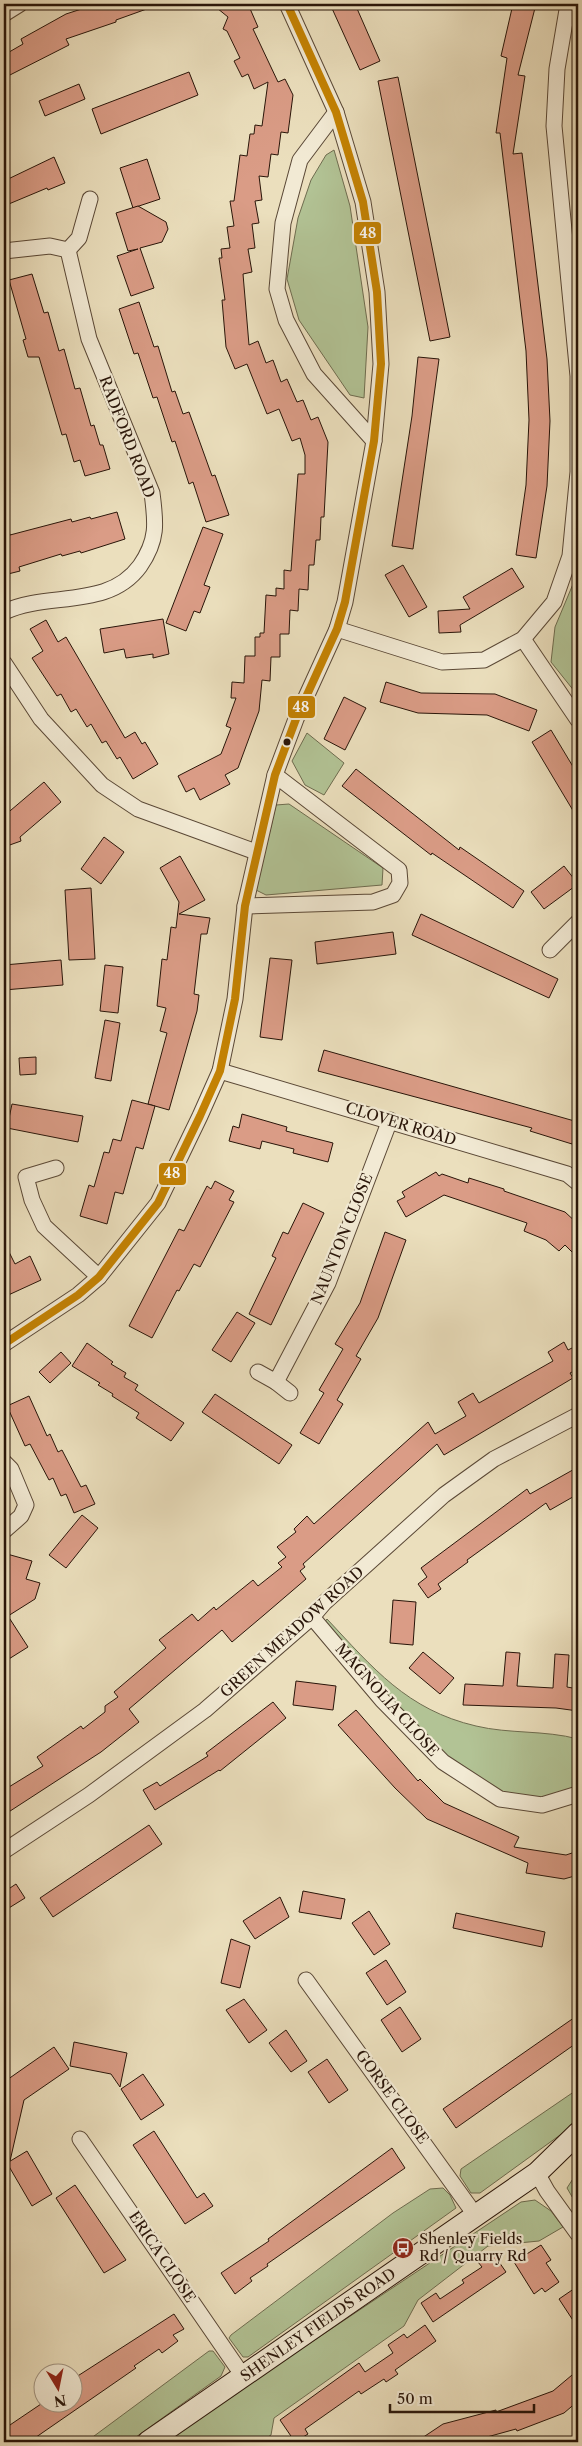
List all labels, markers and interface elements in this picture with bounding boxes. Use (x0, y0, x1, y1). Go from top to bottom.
line badge: 48 (353, 221, 382, 245)
text: 48 (360, 224, 376, 242)
street label: RADFORD ROAD (95, 373, 160, 501)
line badge: 48 (287, 695, 316, 719)
text: 48 (293, 698, 309, 716)
unlabelled marker (282, 737, 292, 747)
street label: CLOVER ROAD (343, 1098, 459, 1149)
line badge: 48 (158, 1162, 187, 1186)
text: 48 (164, 1164, 180, 1182)
street label: NAUNTON CLOSE (307, 1170, 377, 1307)
street label: GREEN MEADOW ROAD (216, 1562, 367, 1701)
street label: MAGNOLIA CLOSE (332, 1639, 443, 1760)
street label: GORSE CLOSE (352, 2046, 433, 2148)
street label: ERICA CLOSE (125, 2207, 200, 2306)
place label: Shenley Fields Rd / Quarry Rd (419, 2229, 527, 2265)
bus stop icon: Shenley Fields Rd / Quarry Rd (391, 2236, 415, 2260)
street label: SHENLEY FIELDS ROAD (236, 2264, 399, 2386)
north arrow (32, 2364, 82, 2414)
scale bar (390, 2381, 533, 2413)
text: 50 m (397, 2389, 433, 2408)
text: N (53, 2391, 68, 2411)

